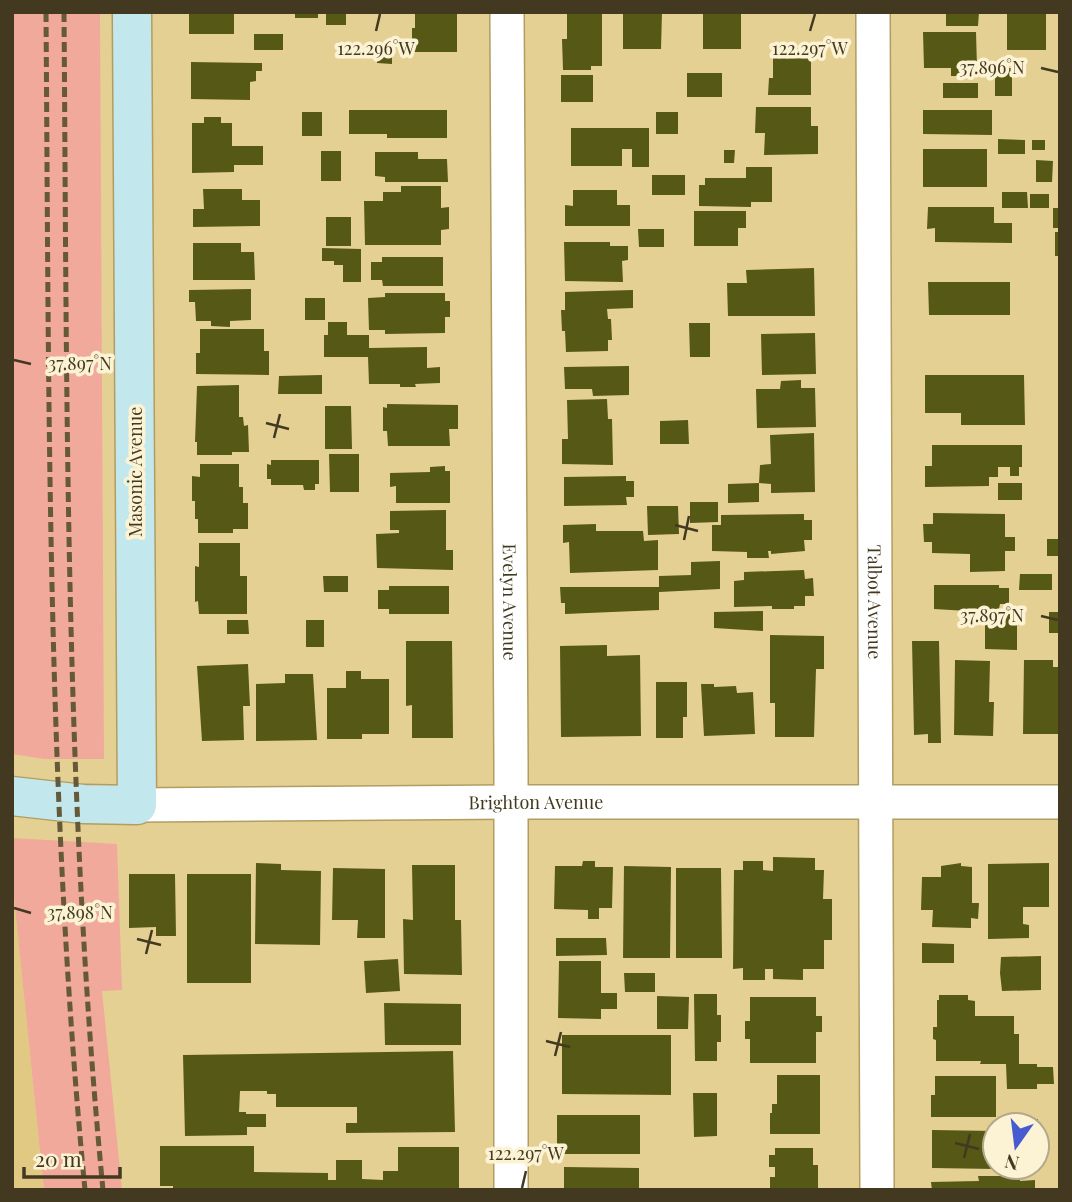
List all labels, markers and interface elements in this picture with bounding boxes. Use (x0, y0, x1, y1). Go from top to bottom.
text: 122.296°W (337, 36, 416, 60)
text: 122.297°W (772, 36, 849, 60)
text: 37.896°N (959, 55, 1025, 79)
text: 37.897°N (48, 351, 112, 375)
street label: Masonic Avenue (123, 407, 147, 537)
street label: Evelyn Avenue (498, 543, 522, 661)
street label: Talbot Avenue (863, 545, 887, 659)
text: 37.897°N (960, 603, 1024, 627)
street label: Brighton Avenue (468, 790, 603, 814)
text: 37.898°N (47, 900, 113, 924)
north arrow (981, 1111, 1051, 1181)
scale bar (24, 1136, 121, 1180)
text: 122.297°W (488, 1141, 565, 1165)
text: 20 m (35, 1144, 82, 1172)
text: N (1002, 1149, 1021, 1178)

